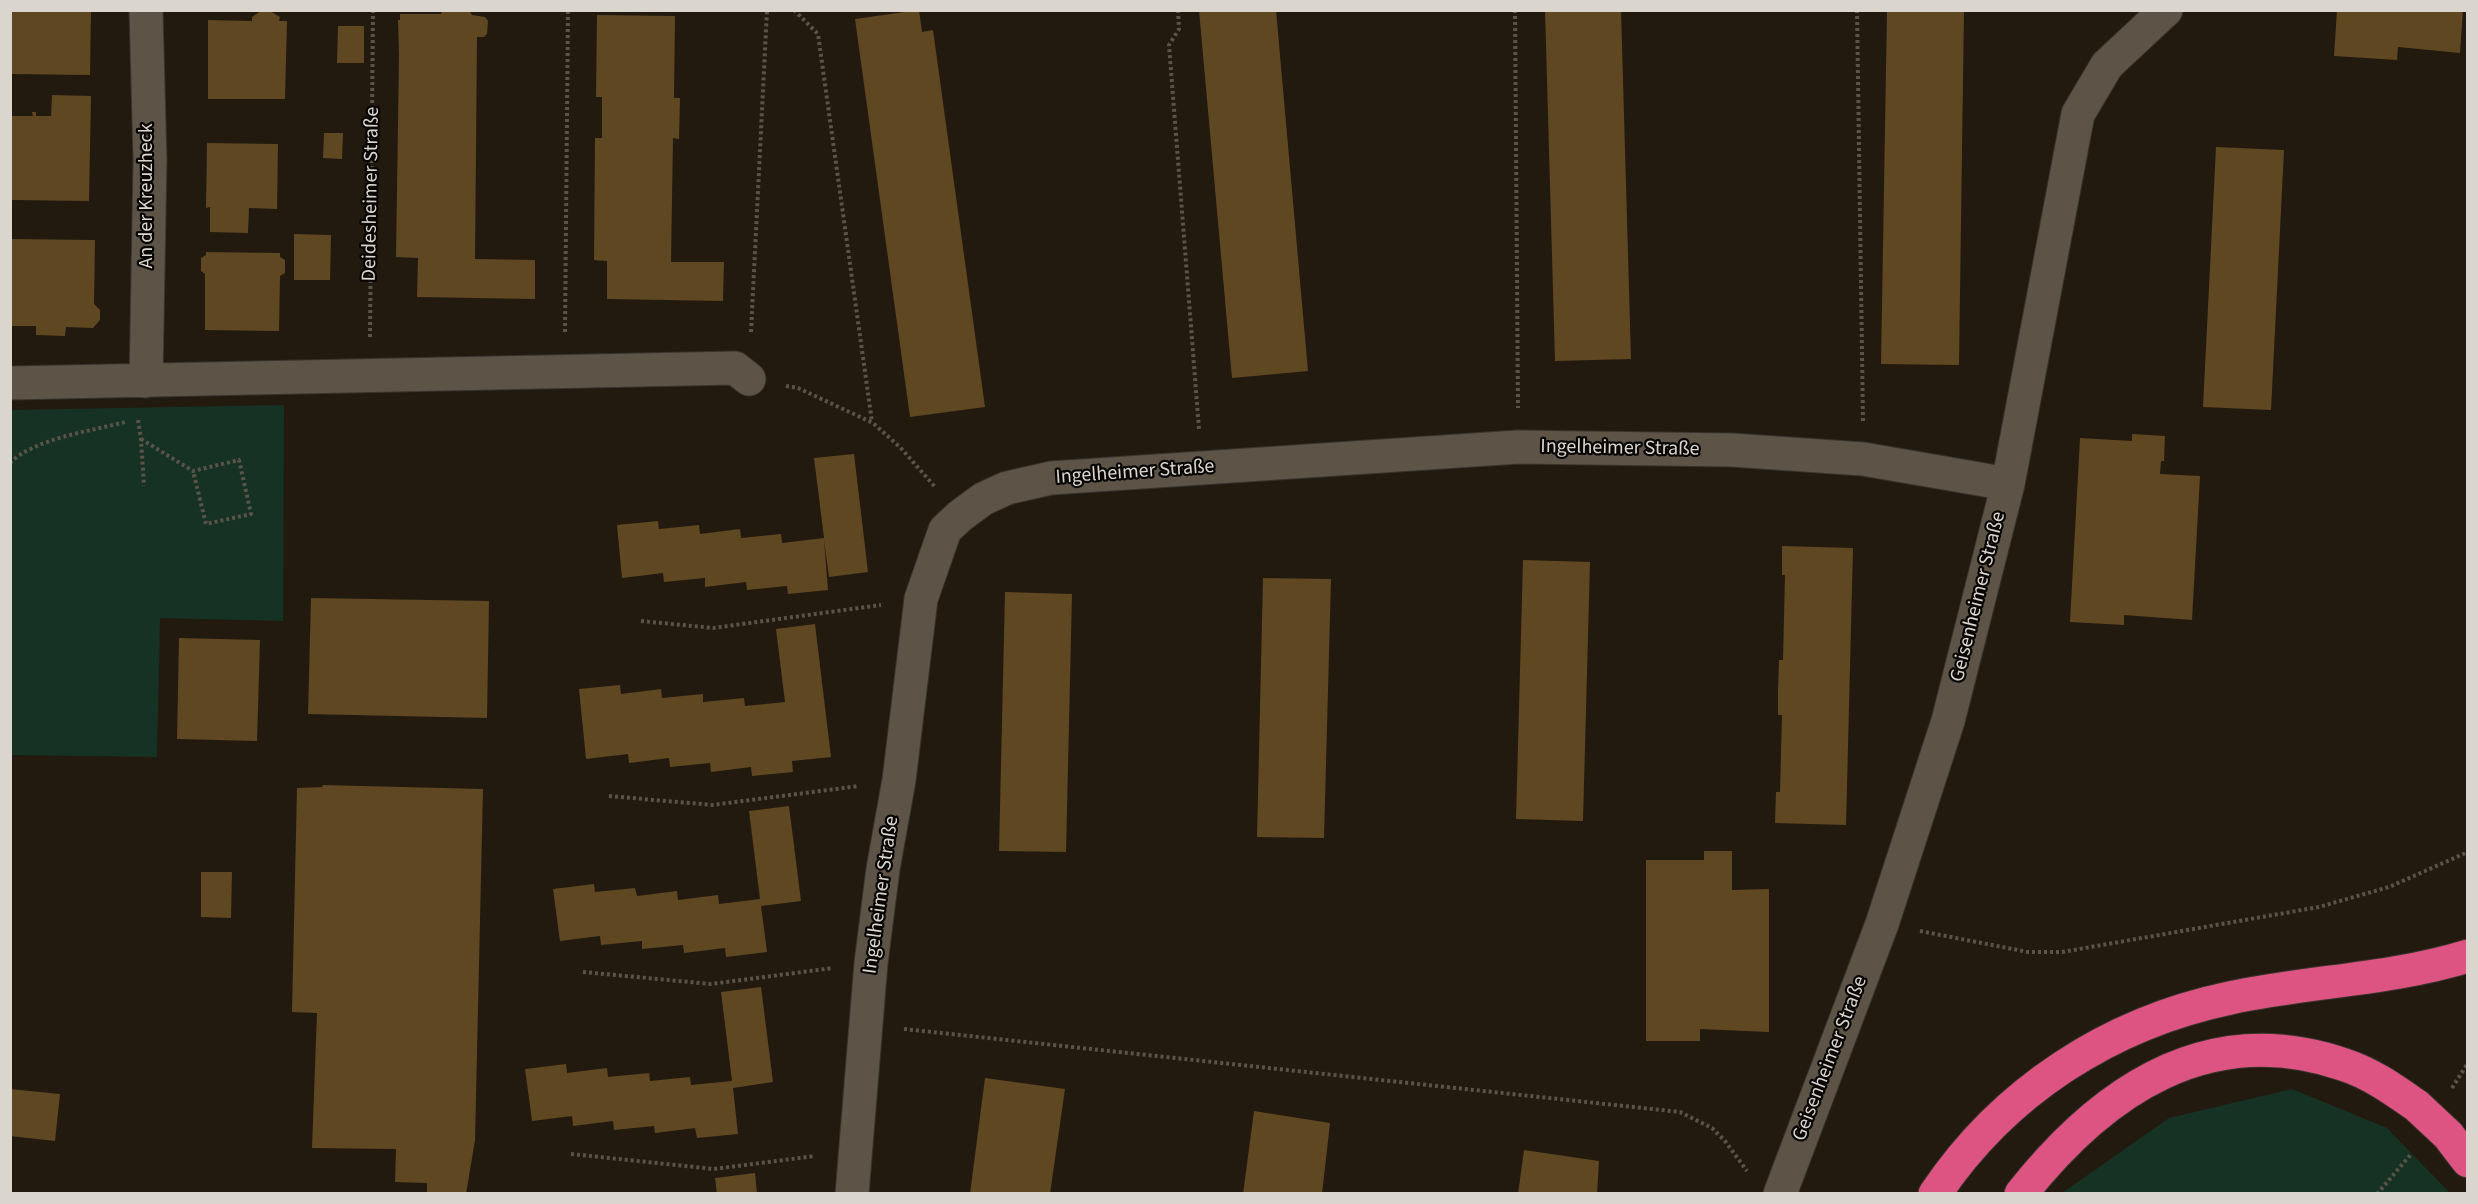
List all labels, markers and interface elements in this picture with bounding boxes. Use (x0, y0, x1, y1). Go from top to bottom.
street label: Deidesheimer Straße (358, 106, 386, 282)
street label: An der Kreuzheck (136, 123, 160, 269)
street label: Ingelheimer Straße (1540, 436, 1700, 462)
street label: Ingelheimer Straße (1055, 455, 1215, 491)
street label: Geisenheimer Straße (1946, 509, 2012, 685)
street label: Ingelheimer Straße (859, 815, 905, 975)
street label: Geisenheimer Straße (1789, 973, 1873, 1145)

